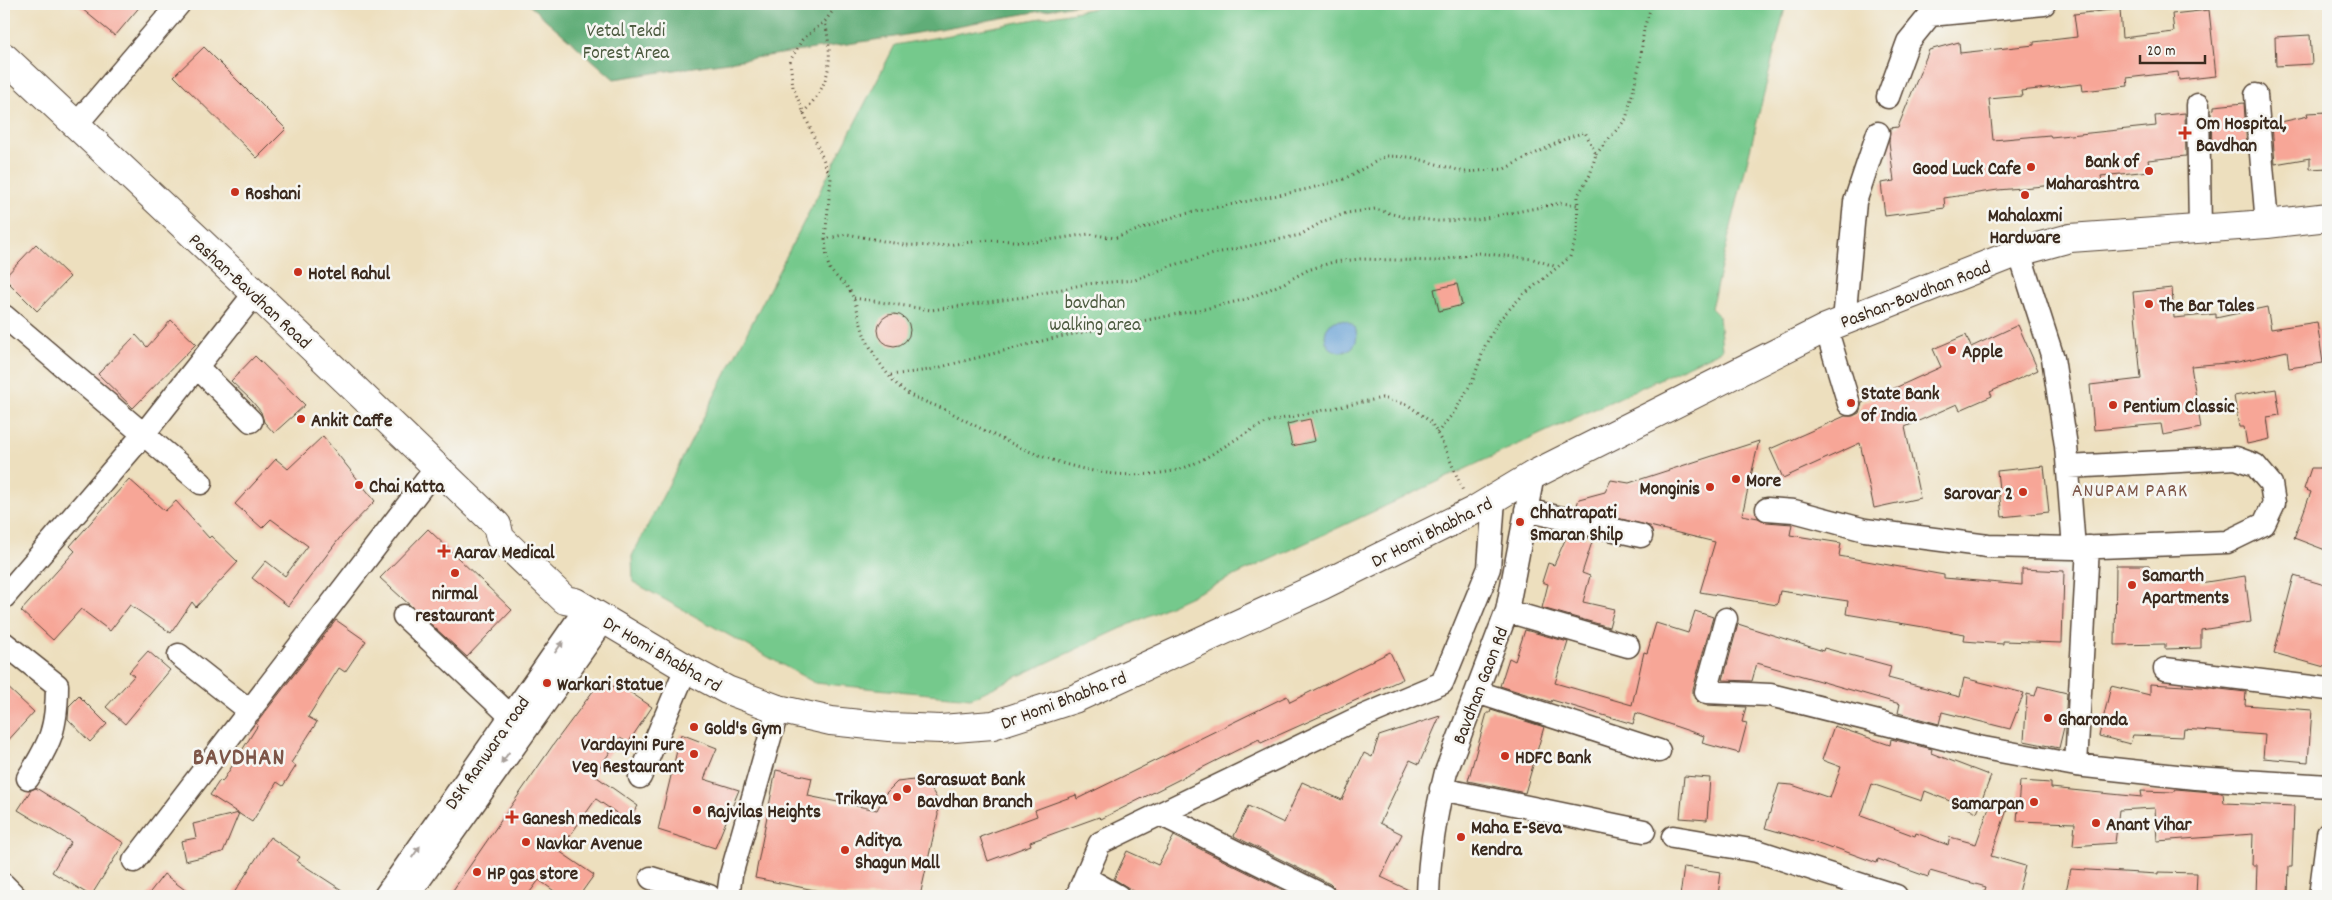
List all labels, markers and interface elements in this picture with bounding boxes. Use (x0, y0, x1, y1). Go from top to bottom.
park label: Vetal Tekdi Forest Area (583, 19, 670, 68)
scale bar (2140, 32, 2204, 64)
text: 20 m (2147, 41, 2175, 63)
place label: Om Hospital, Bavdhan (2196, 112, 2287, 161)
marker: Om Hospital, Bavdhan (2178, 126, 2192, 140)
place label: Bank of Maharashtra (2046, 150, 2140, 199)
place label: Good Luck Cafe (1912, 157, 2021, 184)
marker: Good Luck Cafe (2025, 161, 2037, 173)
marker: Bank of Maharashtra (2143, 165, 2155, 177)
place label: Roshani (245, 182, 301, 209)
marker: Roshani (229, 186, 241, 198)
marker: Mahalaxmi Hardware (2019, 189, 2031, 201)
place label: Mahalaxmi Hardware (1988, 204, 2063, 253)
street label: Pashan-Bavdhan Road (181, 228, 316, 357)
street label: Pashan-Bavdhan Road (1837, 255, 1996, 337)
place label: Hotel Rahul (308, 262, 390, 289)
marker: Hotel Rahul (292, 266, 304, 278)
park label: bavdhan walking area (1049, 291, 1142, 340)
place label: The Bar Tales (2159, 294, 2255, 321)
marker: The Bar Tales (2143, 298, 2155, 310)
place label: Apple (1962, 340, 2003, 367)
marker: Apple (1946, 344, 1958, 356)
place label: State Bank of India (1861, 382, 1940, 431)
place label: Pentium Classic (2123, 395, 2235, 422)
marker: State Bank of India (1845, 397, 1857, 409)
marker: Pentium Classic (2107, 399, 2119, 411)
place label: Ankit Caffe (311, 409, 392, 436)
marker: Ankit Caffe (295, 413, 307, 425)
place label: More (1746, 469, 1781, 496)
marker: More (1730, 473, 1742, 485)
place label: Chai Katta (369, 475, 446, 502)
place label: Monginis (1640, 477, 1700, 504)
district label: ANUPAM PARK (2072, 478, 2188, 506)
marker: Chai Katta (353, 479, 365, 491)
marker: Monginis (1704, 481, 1716, 493)
place label: Sarovar 2 (1944, 482, 2013, 509)
marker: Sarovar 2 (2017, 486, 2029, 498)
street label: Dr Homi Bhabha rd (1367, 492, 1498, 576)
place label: Chhatrapati Smaran Shilp (1530, 501, 1624, 550)
marker: Chhatrapati Smaran Shilp (1514, 516, 1526, 528)
place label: Aarav Medical (454, 541, 555, 568)
marker: Aarav Medical (438, 545, 450, 557)
place label: Samarth Apartments (2142, 564, 2229, 613)
marker: nirmal restaurant (449, 567, 461, 579)
marker: Samarth Apartments (2126, 579, 2138, 591)
place label: nirmal restaurant (415, 582, 495, 631)
street label: Dr Homi Bhabha rd (597, 611, 726, 701)
street label: Bavdhan Gaon Rd (1447, 624, 1517, 749)
one-way arrow (554, 640, 564, 654)
street label: Dr Homi Bhabha rd (997, 666, 1131, 739)
place label: Warkari Statue (557, 673, 663, 700)
marker: Warkari Statue (541, 677, 553, 689)
street label: DSK Ranwara road (440, 692, 538, 816)
place label: Gharonda (2058, 708, 2128, 735)
marker: Gharonda (2042, 712, 2054, 724)
place label: Gold's Gym (704, 717, 782, 744)
marker: Gold's Gym (688, 721, 700, 733)
place label: Vardayini Pure Veg Restaurant (572, 733, 684, 782)
district label: BAVDHAN (193, 742, 285, 776)
place label: HDFC Bank (1515, 746, 1591, 773)
marker: Vardayini Pure Veg Restaurant (688, 748, 700, 760)
marker: HDFC Bank (1499, 750, 1511, 762)
one-way arrow (500, 752, 510, 765)
place label: Saraswat Bank Bavdhan Branch (917, 768, 1033, 817)
marker: Saraswat Bank Bavdhan Branch (901, 783, 913, 795)
place label: Trikaya (836, 787, 888, 814)
marker: Trikaya (891, 791, 903, 803)
place label: Samarpan (1951, 792, 2024, 819)
marker: Samarpan (2028, 796, 2040, 808)
place label: Rajvilas Heights (707, 800, 821, 827)
marker: Rajvilas Heights (691, 804, 703, 816)
place label: Ganesh medicals (522, 807, 642, 834)
marker: Ganesh medicals (506, 811, 518, 823)
place label: Anant Vihar (2106, 813, 2192, 840)
place label: Maha E-Seva Kendra (1471, 816, 1563, 865)
marker: Anant Vihar (2090, 817, 2102, 829)
place label: Aditya Shagun Mall (855, 829, 940, 878)
marker: Maha E-Seva Kendra (1455, 831, 1467, 843)
place label: Navkar Avenue (536, 832, 642, 859)
marker: Navkar Avenue (520, 836, 532, 848)
marker: Aditya Shagun Mall (839, 844, 851, 856)
one-way arrow (411, 845, 421, 858)
place label: HP gas store (487, 862, 578, 889)
marker: HP gas store (471, 866, 483, 878)

